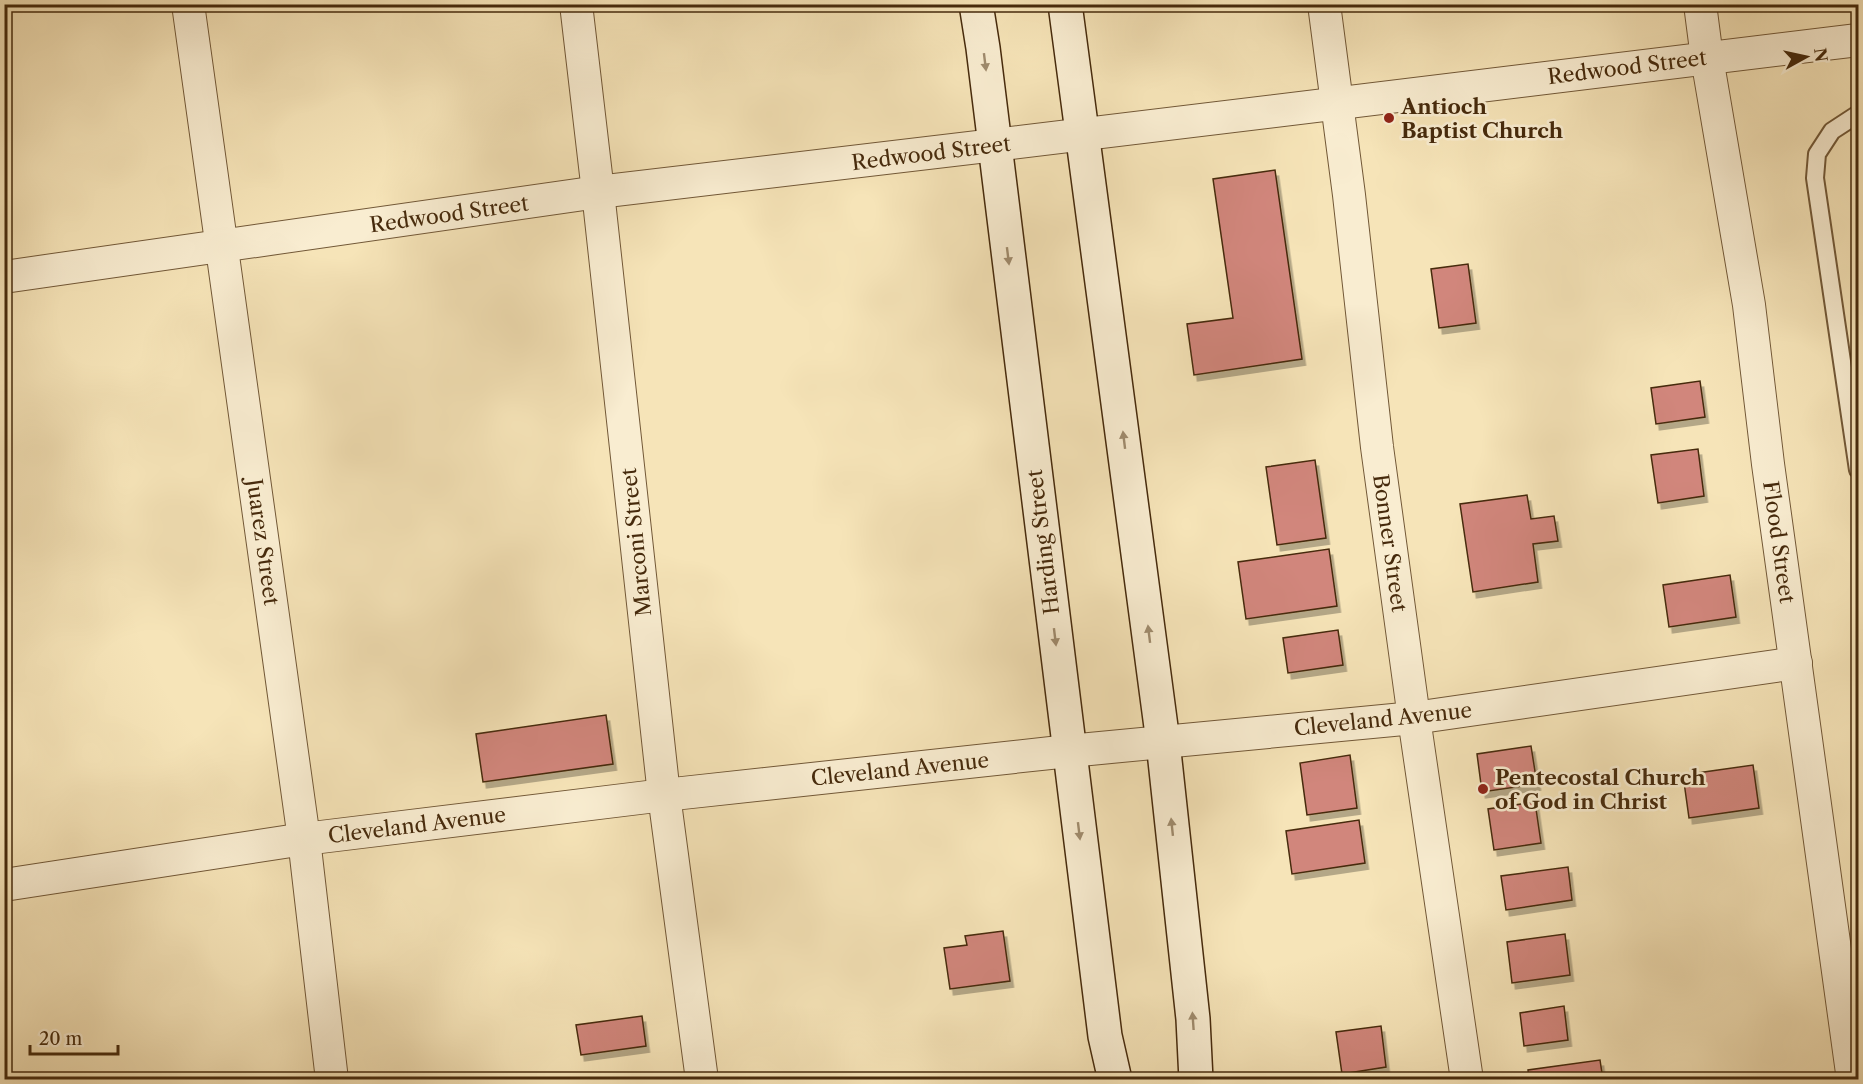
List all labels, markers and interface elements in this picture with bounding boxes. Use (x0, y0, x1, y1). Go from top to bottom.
north arrow (1776, 27, 1836, 87)
street label: Redwood Street (1546, 45, 1709, 89)
text: N (1810, 47, 1832, 63)
one-way arrow (980, 53, 989, 72)
place label: Antioch Baptist Church (1400, 94, 1564, 143)
marker: Antioch Baptist Church (1382, 111, 1396, 125)
street label: Redwood Street (850, 131, 1013, 175)
street label: Redwood Street (368, 190, 531, 238)
one-way arrow (1004, 247, 1013, 266)
one-way arrow (1119, 431, 1128, 450)
street label: Marconi Street (616, 466, 656, 618)
street label: Harding Street (1022, 467, 1064, 616)
street label: Bonner Street (1368, 472, 1412, 614)
street label: Juarez Street (241, 474, 284, 607)
street label: Flood Street (1758, 479, 1800, 605)
one-way arrow (1144, 624, 1153, 643)
one-way arrow (1050, 628, 1060, 647)
street label: Cleveland Avenue (1293, 697, 1473, 741)
street label: Cleveland Avenue (810, 747, 990, 791)
place label: Pentecostal Church of God in Christ (1495, 765, 1706, 814)
marker: Pentecostal Church of God in Christ (1476, 782, 1490, 796)
street label: Cleveland Avenue (327, 802, 507, 848)
one-way arrow (1167, 818, 1177, 837)
one-way arrow (1074, 821, 1084, 840)
one-way arrow (1188, 1012, 1198, 1031)
scale bar (30, 1018, 118, 1056)
text: 20 m (39, 1028, 83, 1050)

